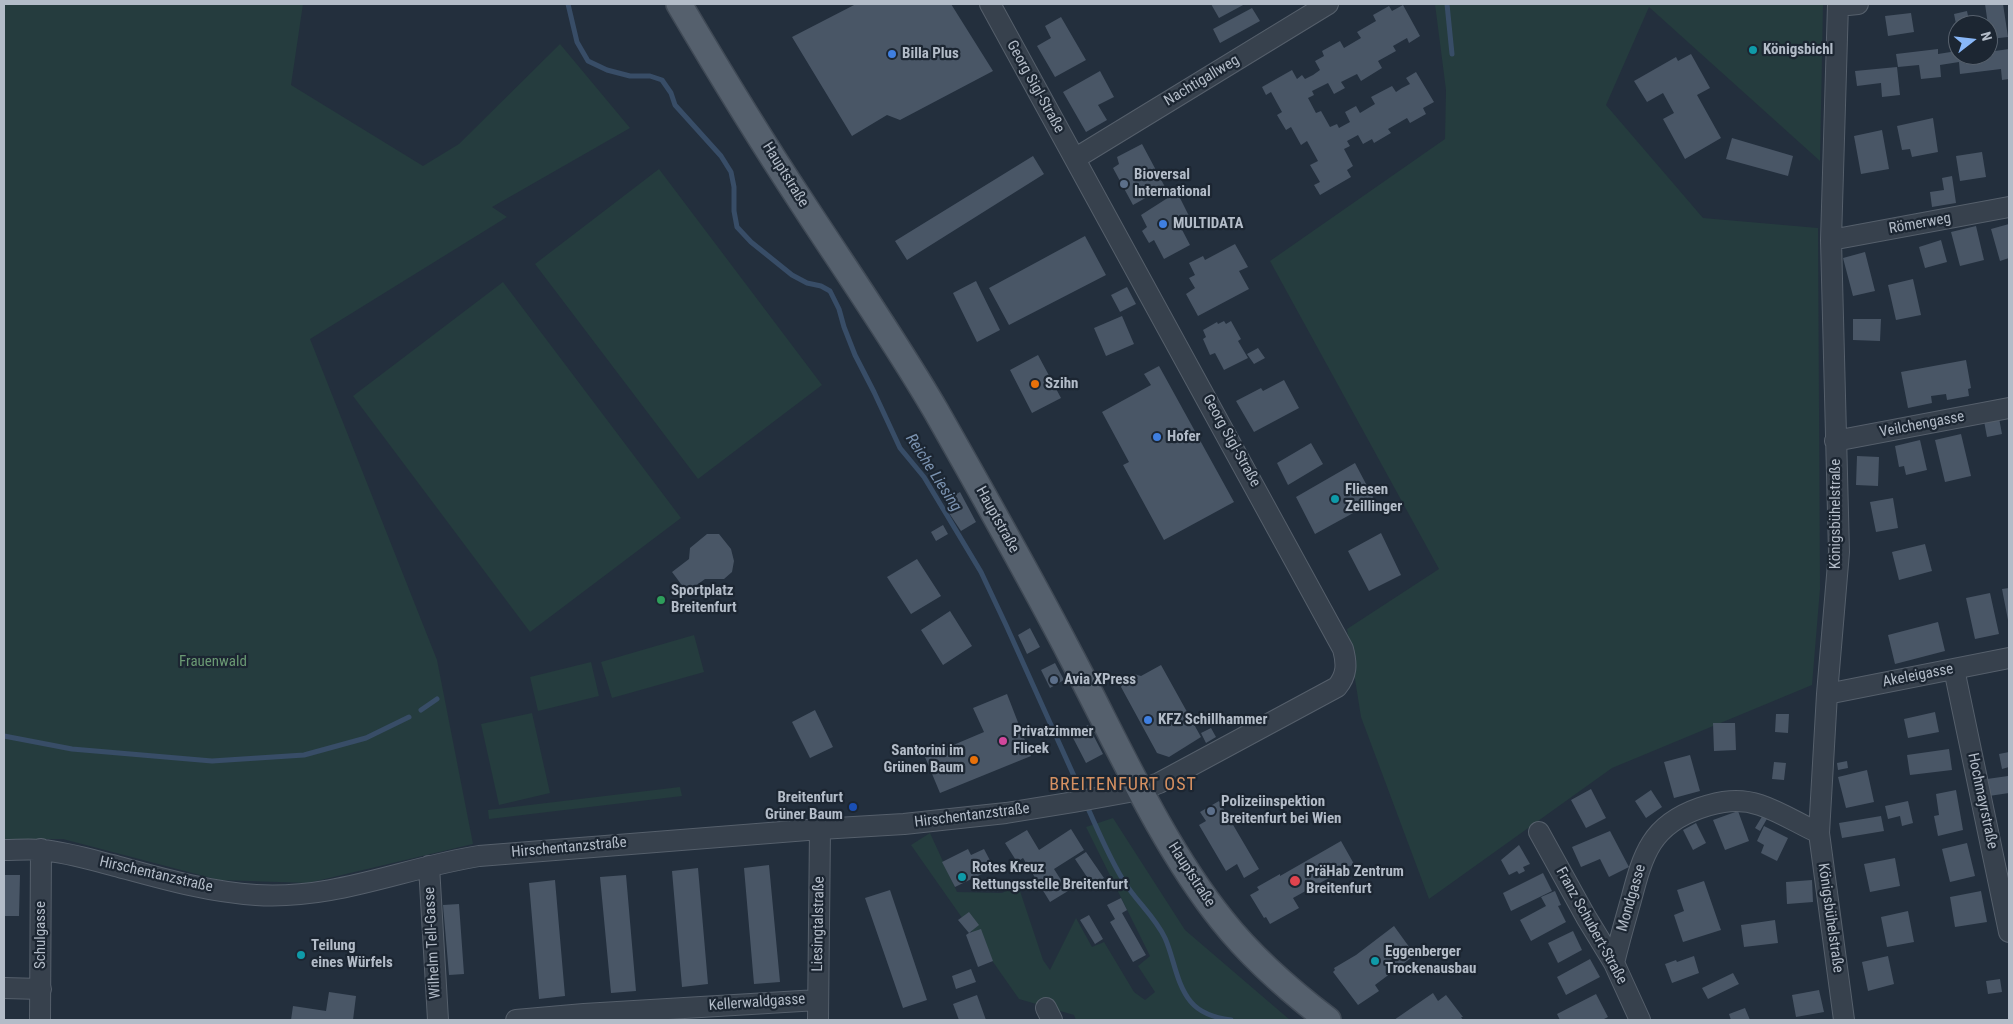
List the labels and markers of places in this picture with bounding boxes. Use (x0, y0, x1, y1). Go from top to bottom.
place label: Königsbichl (1763, 41, 1833, 59)
marker: Königsbichl (1747, 44, 1759, 56)
place label: Billa Plus (902, 45, 959, 63)
marker: Billa Plus (886, 48, 898, 60)
place label: Bioversal International (1134, 166, 1211, 201)
marker: Bioversal International (1118, 178, 1130, 190)
place label: MULTIDATA (1173, 215, 1243, 233)
marker: MULTIDATA (1157, 218, 1169, 230)
place label: Szihn (1045, 375, 1078, 393)
marker: Szihn (1029, 378, 1041, 390)
place label: Hofer (1167, 428, 1201, 446)
marker: Hofer (1151, 431, 1163, 443)
place label: Fliesen Zeillinger (1345, 481, 1402, 516)
marker: Fliesen Zeillinger (1329, 493, 1341, 505)
place label: Sportplatz Breitenfurt (671, 582, 737, 617)
marker: Sportplatz Breitenfurt (655, 594, 667, 606)
place label: Avia XPress (1064, 671, 1136, 689)
marker: Avia XPress (1048, 674, 1060, 686)
place label: KFZ Schillhammer (1158, 711, 1267, 729)
marker: KFZ Schillhammer (1142, 714, 1154, 726)
place label: Privatzimmer Flicek (1013, 723, 1094, 758)
marker: Privatzimmer Flicek (997, 735, 1009, 747)
place label: Santorini im Grünen Baum (883, 742, 964, 777)
marker: Santorini im Grünen Baum (968, 754, 980, 766)
place label: Breitenfurt Grüner Baum (765, 789, 843, 824)
place label: Polizeiinspektion Breitenfurt bei Wien (1221, 793, 1341, 828)
marker: Breitenfurt Grüner Baum (847, 801, 859, 813)
marker: Polizeiinspektion Breitenfurt bei Wien (1205, 805, 1217, 817)
place label: Rotes Kreuz Rettungsstelle Breitenfurt (972, 859, 1128, 894)
place label: PräHab Zentrum Breitenfurt (1306, 863, 1404, 898)
marker: Rotes Kreuz Rettungsstelle Breitenfurt (956, 871, 968, 883)
marker: PräHab Zentrum Breitenfurt (1288, 874, 1302, 888)
place label: Teilung eines Würfels (311, 937, 393, 972)
place label: Eggenberger Trockenausbau (1385, 943, 1476, 978)
marker: Teilung eines Würfels (295, 949, 307, 961)
marker: Eggenberger Trockenausbau (1369, 955, 1381, 967)

